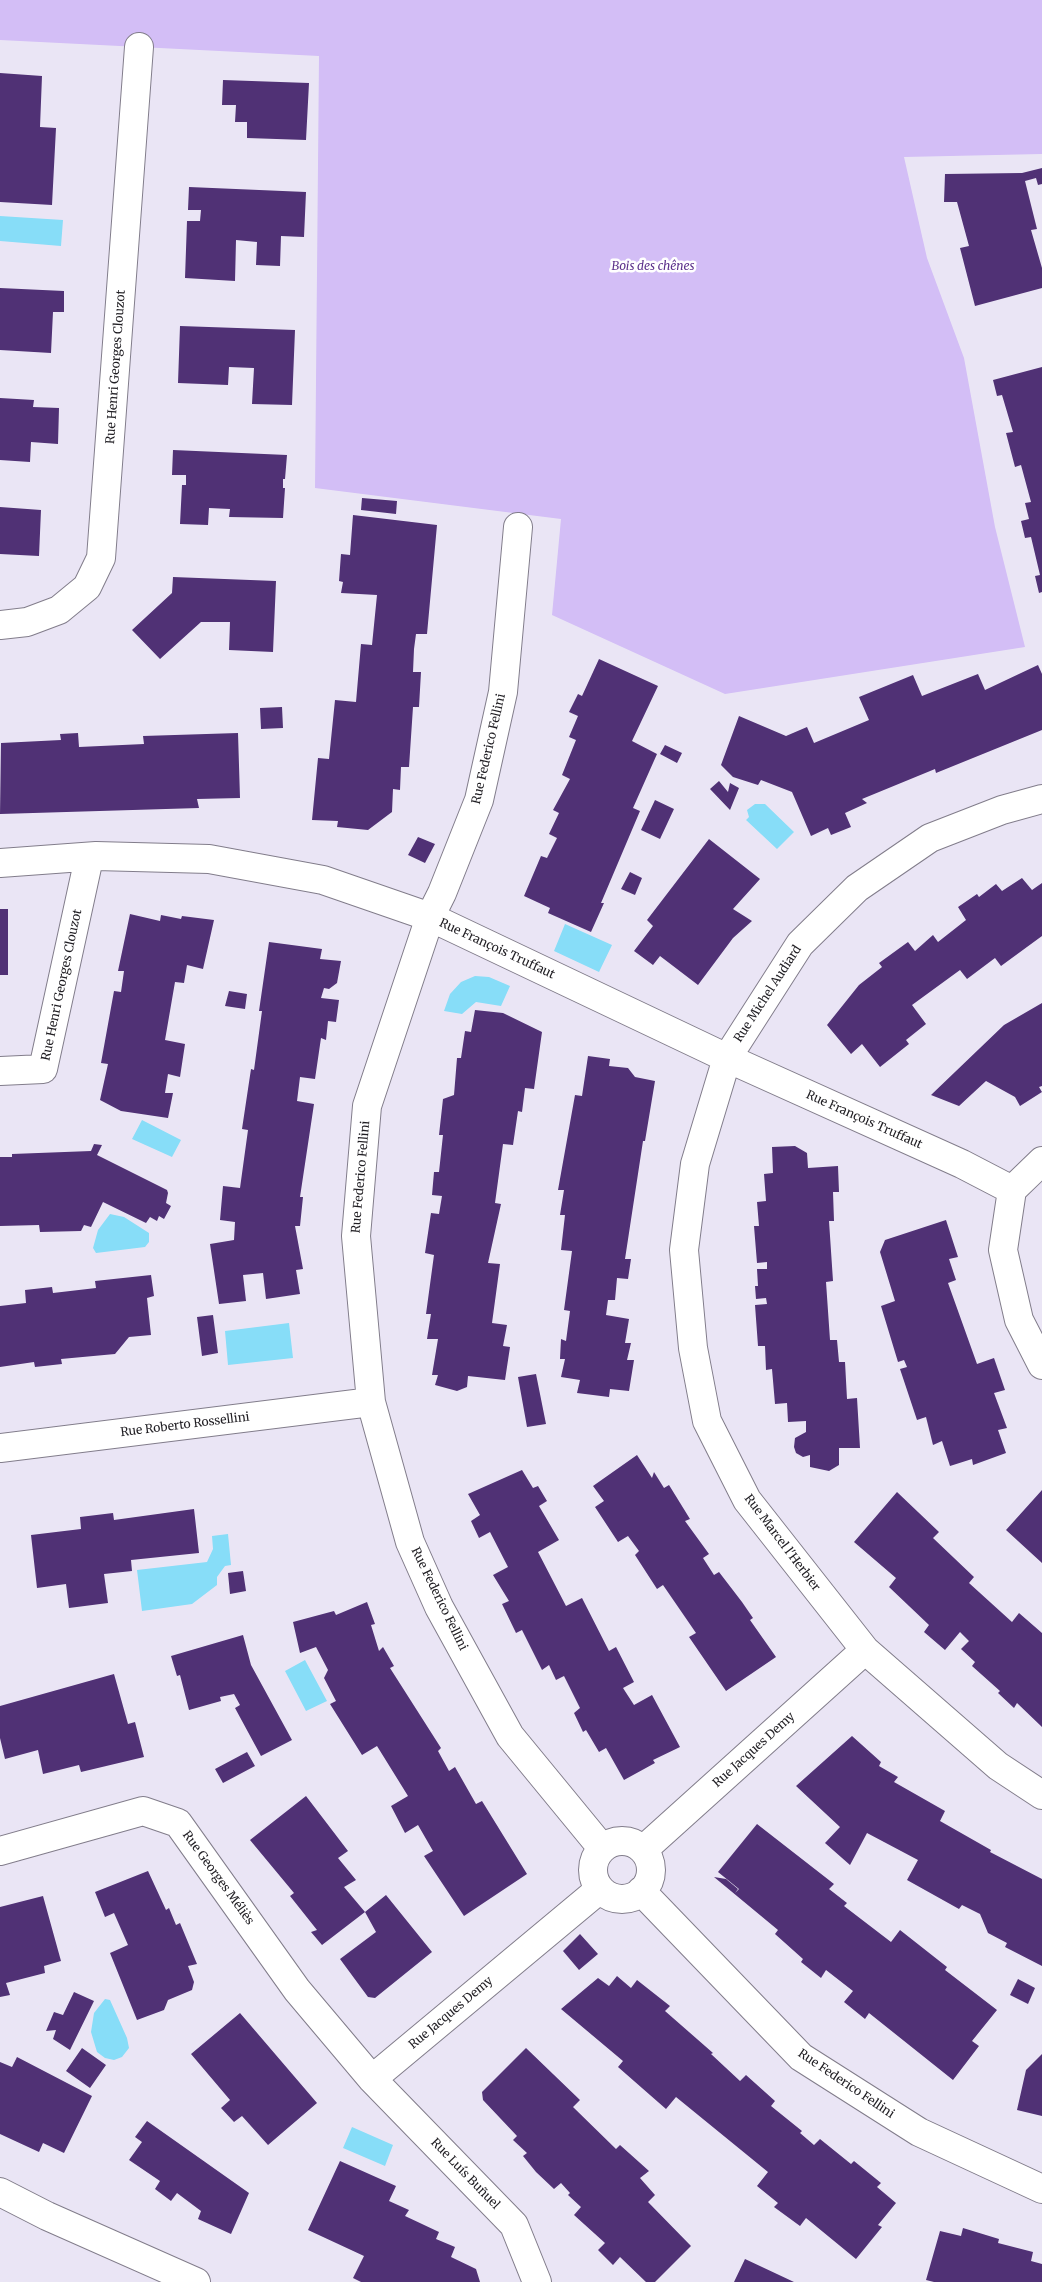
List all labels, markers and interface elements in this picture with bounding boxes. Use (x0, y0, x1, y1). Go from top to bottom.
park label: Bois des chênes (611, 260, 695, 274)
street label: Rue Henri Georges Clouzot (103, 289, 129, 445)
street label: Rue Federico Fellini (469, 692, 509, 806)
street label: Rue Henri Georges Clouzot (39, 908, 85, 1062)
street label: Rue François Truffaut (437, 916, 557, 982)
street label: Rue Michel Audiard (731, 943, 805, 1045)
street label: Rue François Truffaut (804, 1088, 924, 1152)
street label: Rue Federico Fellini (349, 1120, 373, 1234)
street label: Rue Roberto Rossellini (120, 1410, 250, 1440)
street label: Rue Marcel l'Herbier (741, 1492, 823, 1594)
street label: Rue Federico Fellini (408, 1545, 470, 1653)
street label: Rue Jacques Demy (710, 1710, 798, 1790)
street label: Rue Georges Méliès (179, 1828, 257, 1928)
street label: Rue Jacques Demy (406, 1974, 496, 2052)
street label: Rue Federico Fellini (795, 2046, 897, 2122)
street label: Rue Luís Buñuel (428, 2136, 502, 2212)

